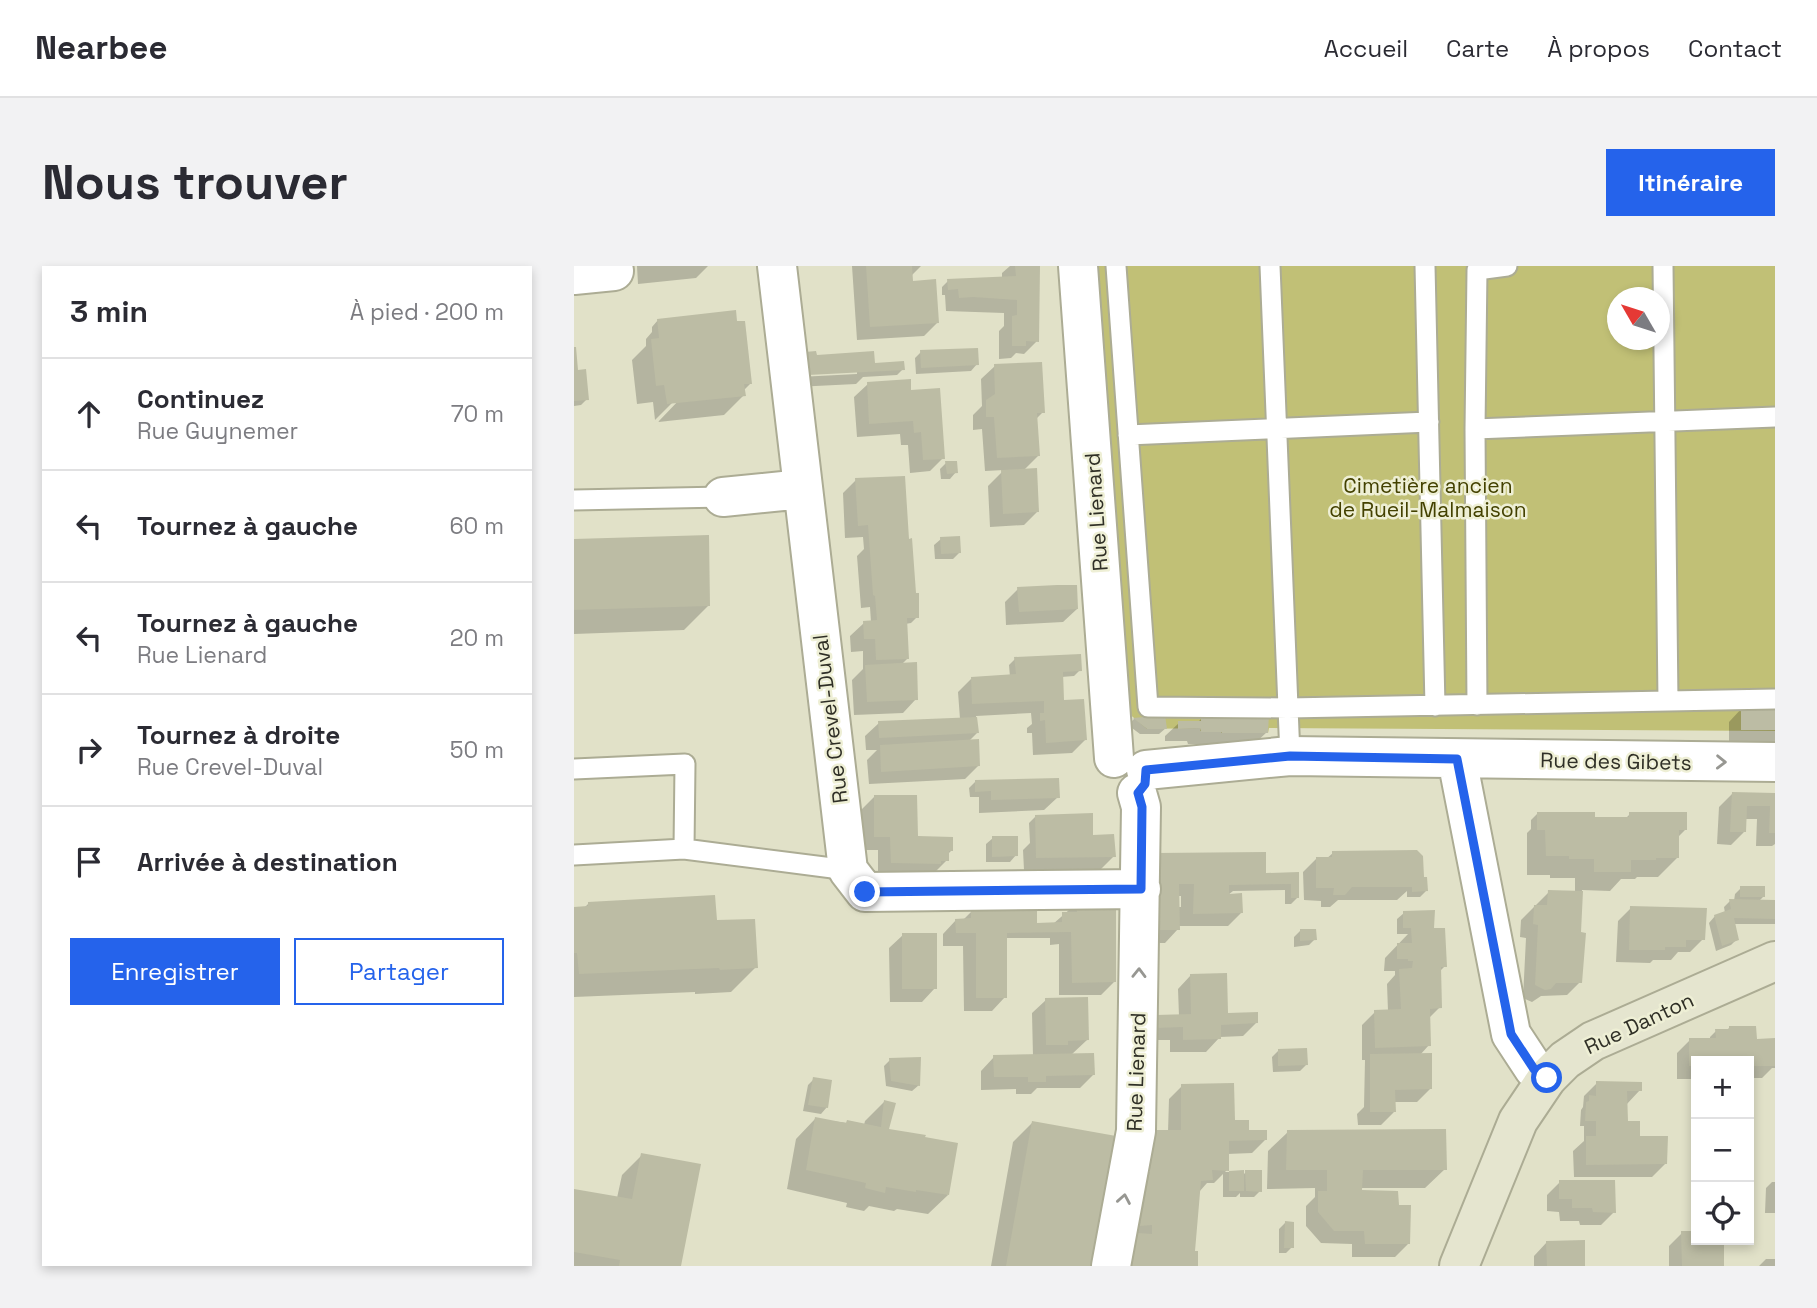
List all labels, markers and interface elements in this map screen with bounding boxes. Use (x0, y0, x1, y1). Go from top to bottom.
text: Nearbee (35, 27, 167, 69)
text: Accueil (1324, 33, 1408, 64)
text: Carte (1446, 33, 1509, 64)
text: À propos (1547, 33, 1650, 64)
text: Contact (1688, 33, 1782, 64)
button: Itinéraire (1606, 149, 1775, 216)
text: Nous trouver (42, 151, 348, 213)
north arrow (1607, 287, 1670, 350)
text: 3 min (70, 292, 148, 331)
text: À pied · 200 m (350, 297, 504, 327)
text: Continuez (137, 382, 264, 416)
icon: ahead (70, 395, 108, 433)
text: 70 m (451, 399, 504, 429)
text: Rue Guynemer (137, 416, 298, 446)
street label: Rue Lienard (1078, 452, 1114, 572)
park label: Cimetière ancien de Rueil-Malmaison (1329, 472, 1527, 523)
icon: left (70, 507, 108, 545)
text: Tournez à gauche (137, 509, 358, 543)
text: 60 m (449, 511, 504, 541)
text: Tournez à gauche (137, 606, 358, 640)
icon: left (70, 619, 108, 657)
text: 20 m (450, 623, 504, 653)
street label: Rue Crevel-Duval (806, 633, 854, 805)
text: Rue Lienard (137, 640, 267, 670)
text: Tournez à droite (137, 718, 340, 752)
icon: right (70, 731, 108, 769)
text: 50 m (450, 735, 504, 765)
street label: Rue des Gibets (1540, 746, 1692, 776)
text: Rue Crevel-Duval (137, 752, 323, 782)
one-way arrow (1716, 754, 1727, 770)
icon: arrive (70, 843, 108, 881)
text: Arrivée à destination (137, 845, 398, 879)
route end (849, 876, 880, 907)
button: Enregistrer (70, 938, 280, 1005)
button: Partager (294, 938, 504, 1005)
one-way arrow (1131, 967, 1147, 977)
street label: Rue Danton (1580, 986, 1698, 1060)
street label: Rue Lienard (1120, 1012, 1152, 1132)
map controls (1691, 1056, 1754, 1245)
button: + (1691, 1056, 1754, 1119)
route start (1531, 1062, 1562, 1093)
button: − (1691, 1119, 1754, 1182)
button: locate (1691, 1182, 1754, 1245)
one-way arrow (1115, 1193, 1130, 1205)

